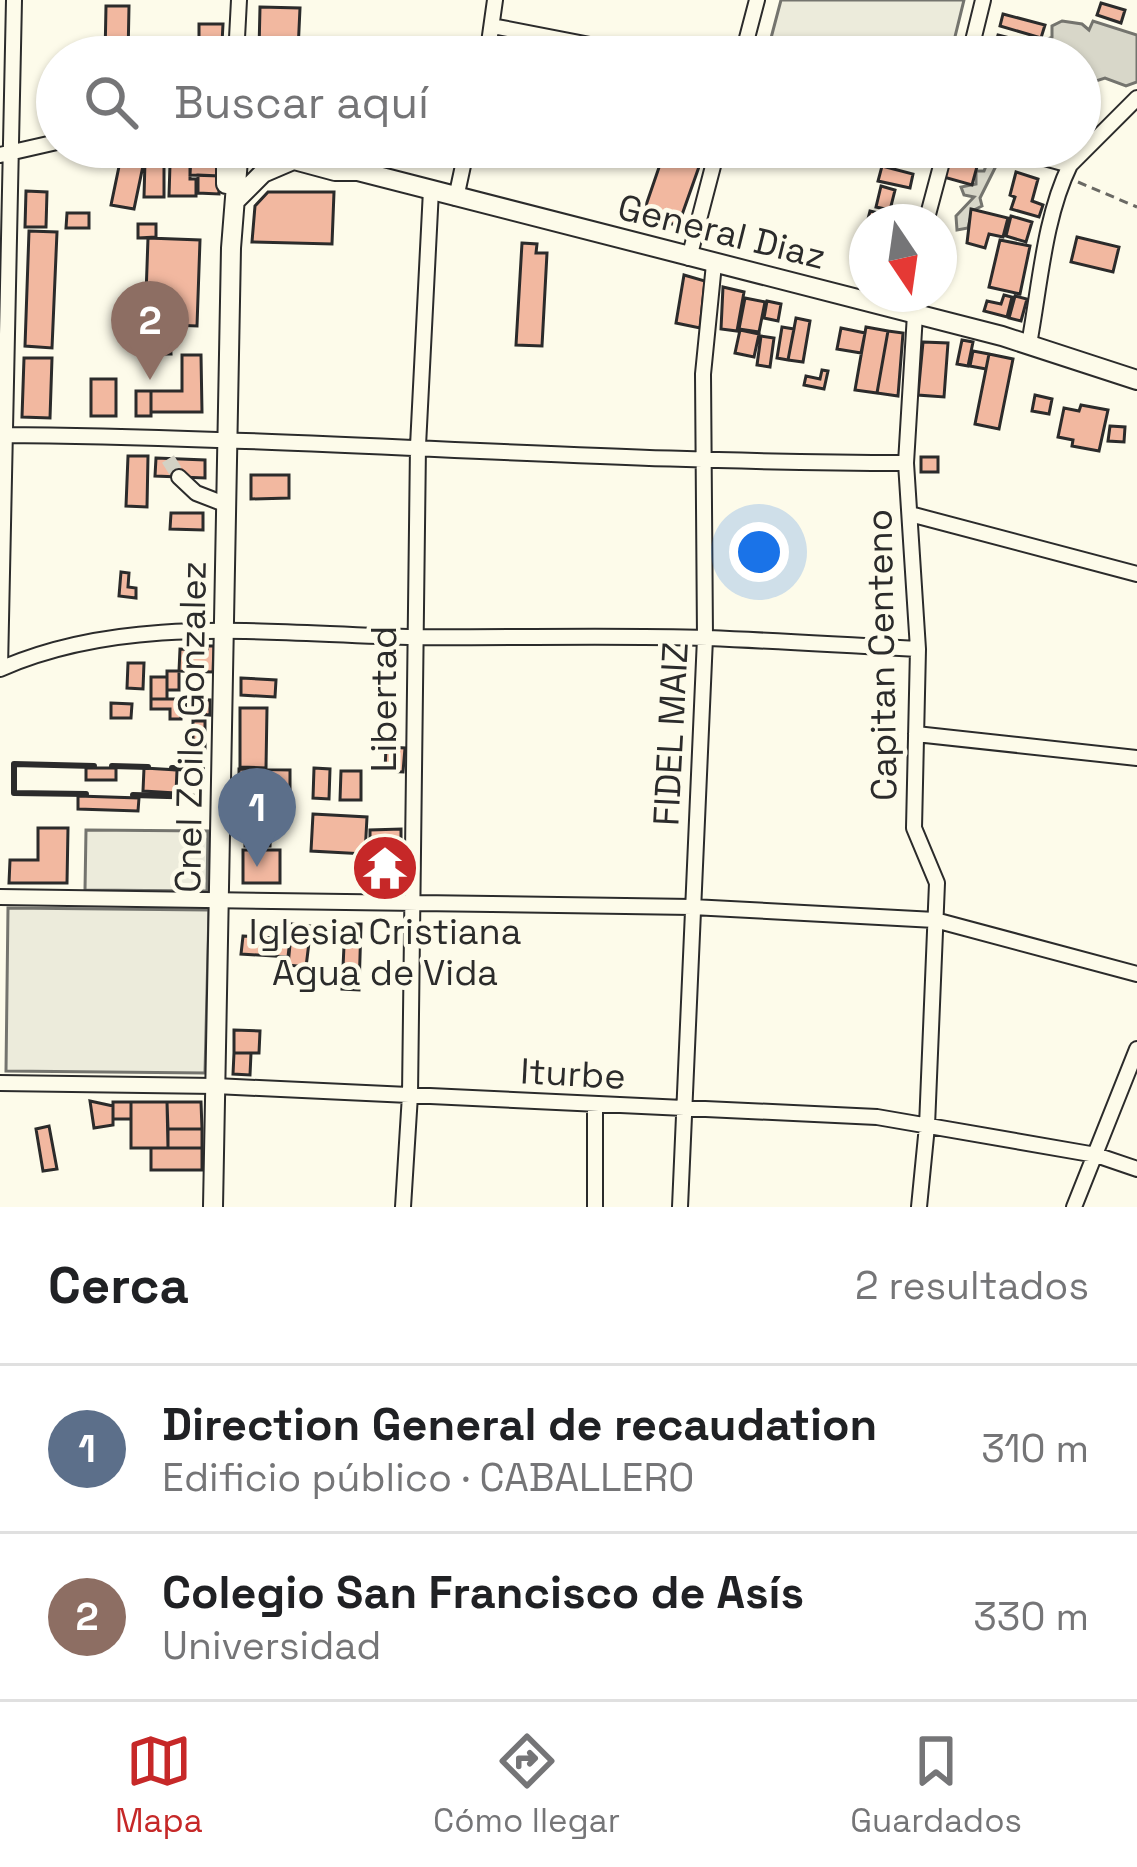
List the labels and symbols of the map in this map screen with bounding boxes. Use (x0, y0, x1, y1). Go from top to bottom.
street label: General Diaz (613, 184, 830, 280)
north arrow (849, 204, 957, 312)
pin: 2 (111, 281, 189, 380)
street label: Capitan Centeno (856, 509, 908, 801)
your location (729, 522, 789, 582)
street label: Cnel Zoilo Gonzalez (165, 561, 217, 893)
street label: Libertad (361, 626, 407, 772)
street label: FIDEL MAIZ (643, 641, 699, 827)
pin: 1 (218, 768, 296, 867)
temple icon: Iglesia Cristiana Agua de Vida (350, 833, 420, 903)
place label: Iglesia Cristiana Agua de Vida (249, 909, 521, 996)
street label: Iturbe (519, 1048, 627, 1100)

